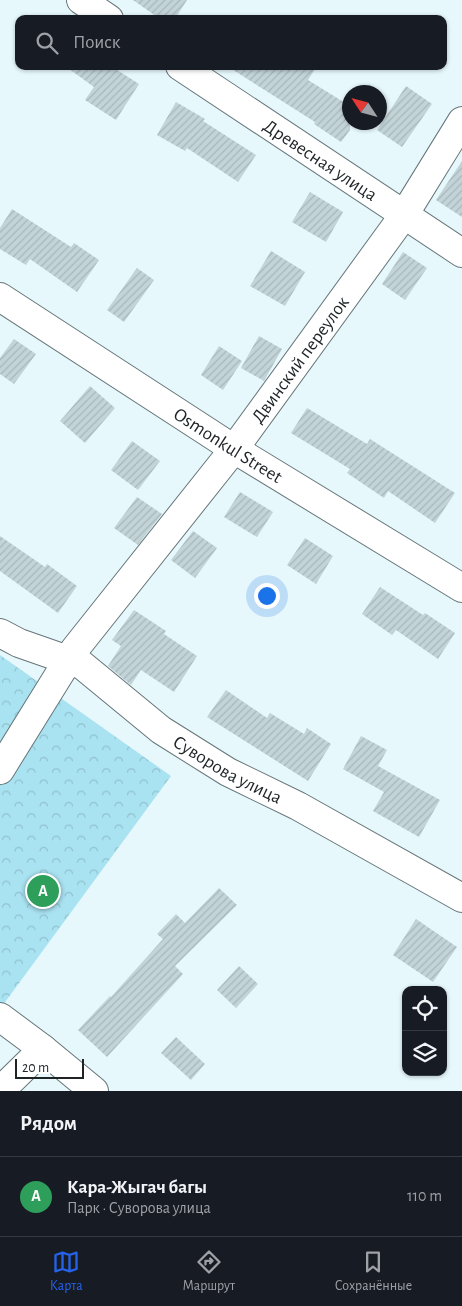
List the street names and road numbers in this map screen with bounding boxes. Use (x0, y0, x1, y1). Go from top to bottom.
street label: Древесная улица (260, 116, 380, 205)
street label: Двинский переулок (248, 293, 353, 427)
street label: Osmonkul Street (170, 405, 285, 487)
street label: Суворова улица (169, 732, 285, 808)

